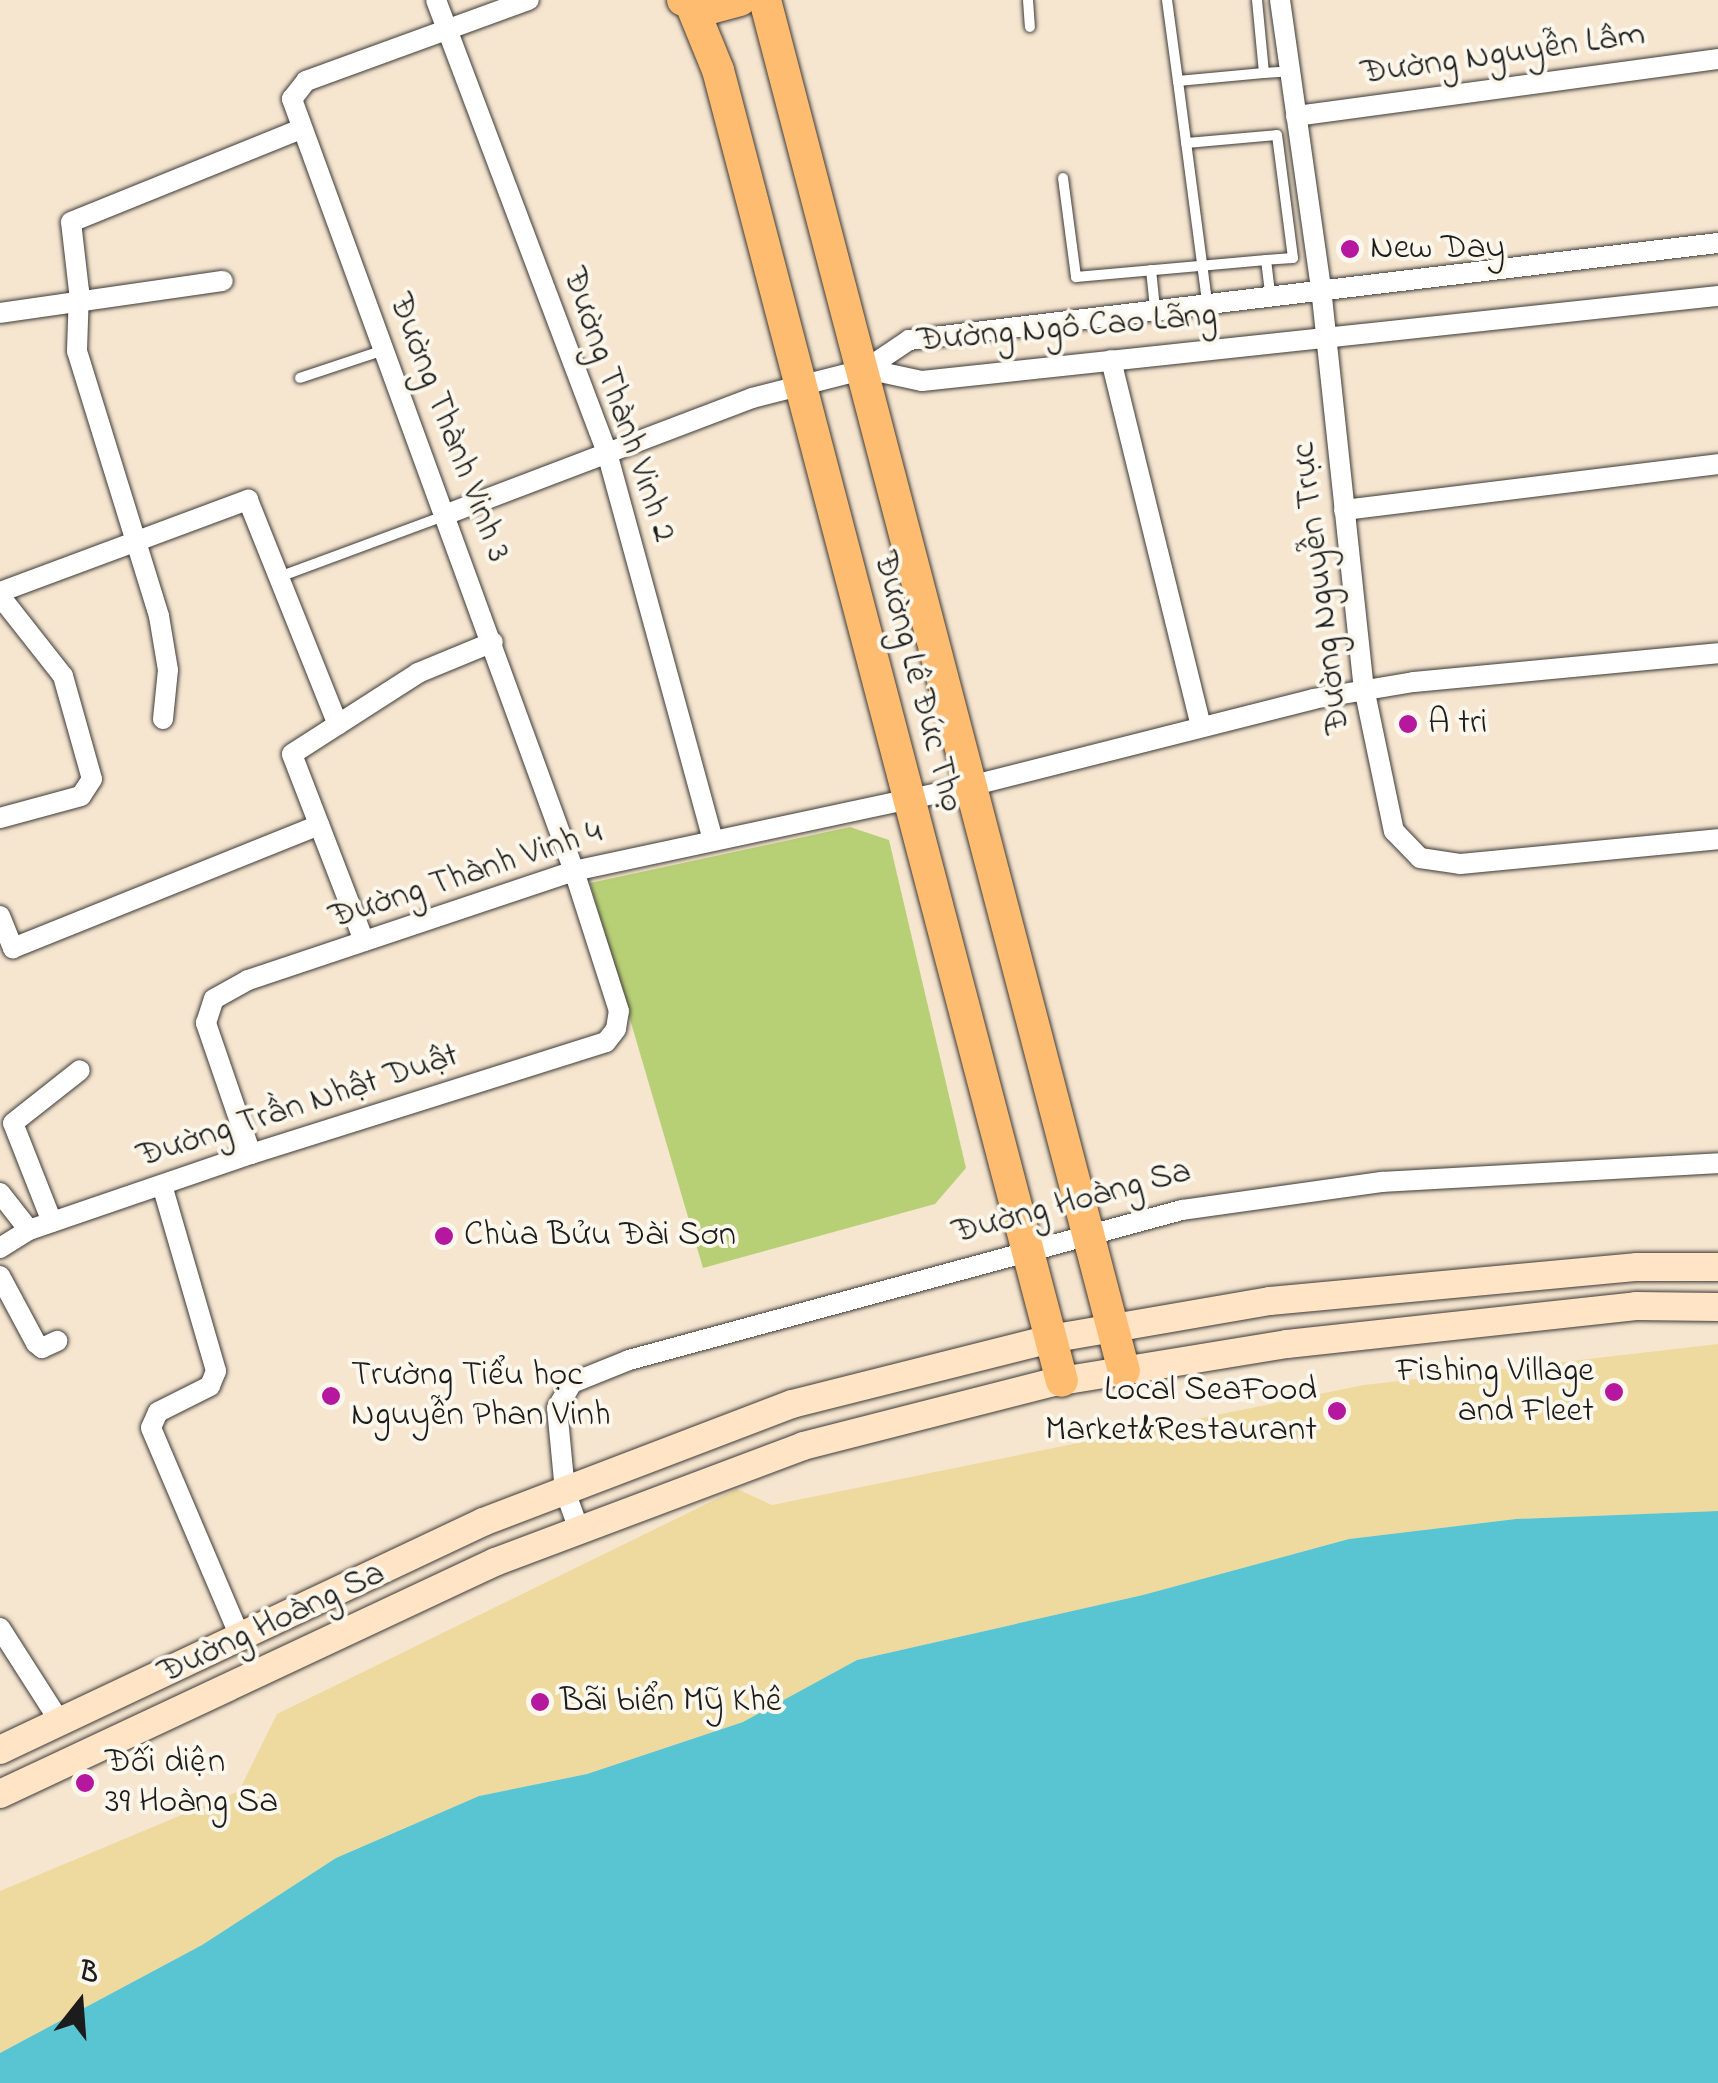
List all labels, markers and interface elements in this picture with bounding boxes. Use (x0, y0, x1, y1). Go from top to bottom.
street label: Đường Nguyễn Lâm (1358, 14, 1648, 96)
place label: New Day (1370, 228, 1505, 270)
marker: New Day (1339, 238, 1361, 260)
street label: Đường Thành Vinh 2 (551, 262, 685, 548)
street label: Đường Thành Vinh 3 (377, 288, 519, 568)
street label: Đường Ngô Cao Lãng (915, 295, 1219, 363)
street label: Đường Nguyễn Trực (1283, 440, 1361, 736)
street label: Đường Lê Đức Thọ (862, 547, 972, 817)
place label: A tri (1428, 703, 1487, 745)
marker: A tri (1397, 713, 1419, 735)
street label: Đường Thành Vinh 4 (324, 812, 608, 940)
street label: Đường Trần Nhật Duật (132, 1035, 464, 1179)
street label: Đường Hoàng Sa (948, 1151, 1196, 1255)
place label: Chùa Bửu Đài Sơn (464, 1215, 736, 1257)
marker: Chùa Bửu Đài Sơn (433, 1225, 455, 1247)
place label: Fishing Village and Fleet (1396, 1351, 1594, 1433)
place label: Trường Tiểu học Nguyễn Phan Vinh (351, 1355, 611, 1437)
place label: Local SeaFood Market&Restaurant (1045, 1370, 1317, 1452)
marker: Fishing Village and Fleet (1603, 1381, 1625, 1403)
marker: Trường Tiểu học Nguyễn Phan Vinh (320, 1385, 342, 1407)
marker: Local SeaFood Market&Restaurant (1326, 1400, 1348, 1422)
street label: Đường Hoàng Sa (152, 1553, 392, 1695)
place label: Bãi biển Mỹ Khê (560, 1681, 782, 1723)
marker: Bãi biển Mỹ Khê (529, 1691, 551, 1713)
place label: Đối diện 39 Hoàng Sa (105, 1742, 278, 1824)
marker: Đối diện 39 Hoàng Sa (74, 1772, 96, 1794)
text: B (74, 1951, 104, 1996)
north arrow (30, 1953, 130, 2053)

